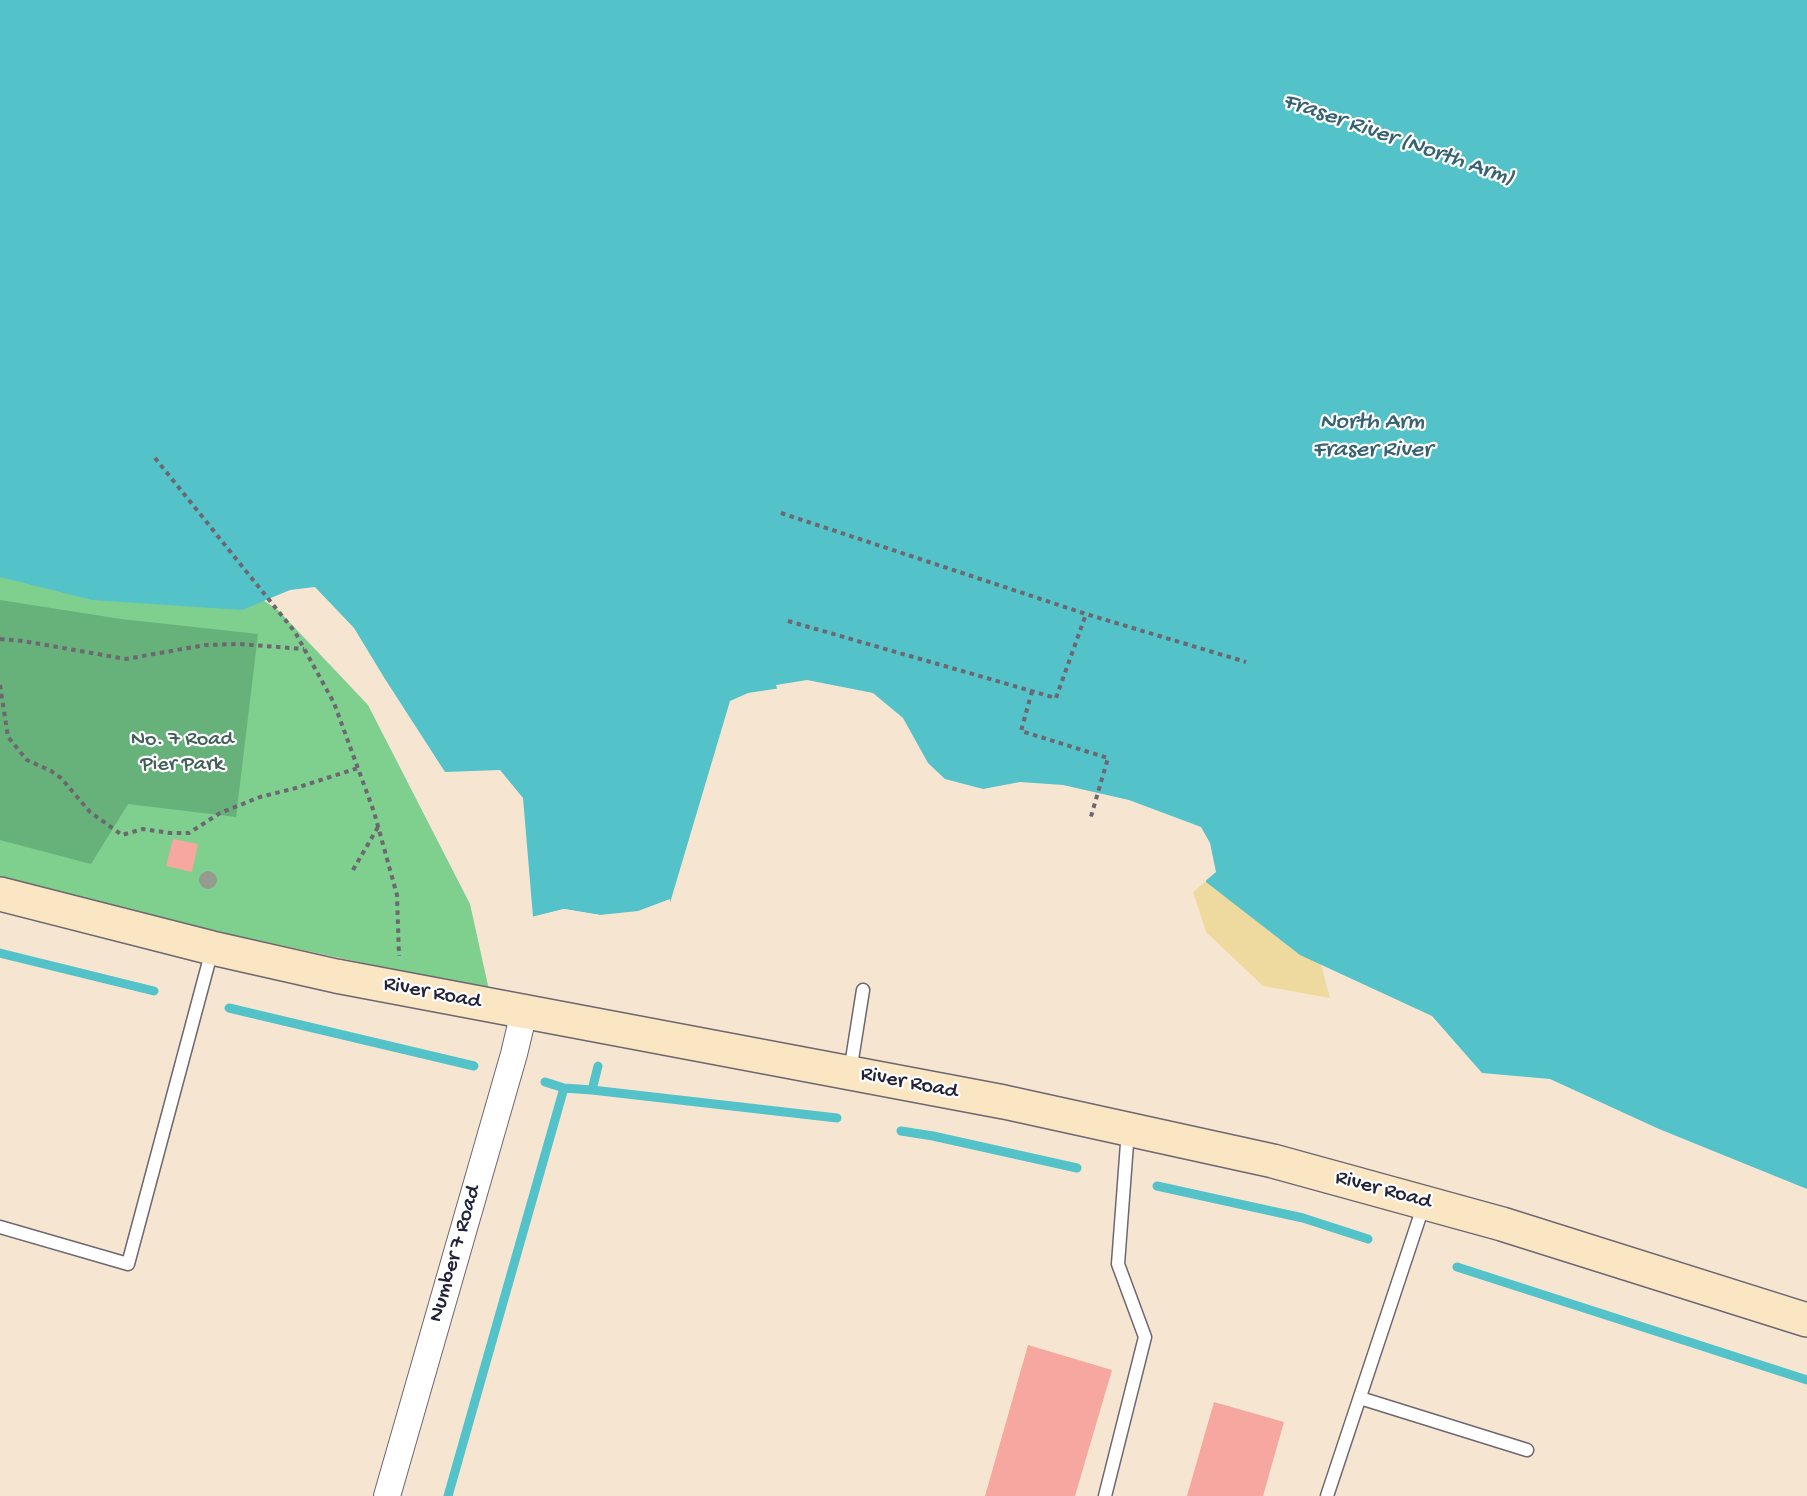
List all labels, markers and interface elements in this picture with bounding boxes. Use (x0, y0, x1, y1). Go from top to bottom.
water label: Fraser River (North Arm) (1279, 88, 1517, 194)
water label: North Arm Fraser River (1313, 409, 1431, 465)
park label: No. 7 Road Pier Park (131, 728, 233, 780)
street label: River Road (381, 972, 483, 1016)
street label: River Road (858, 1062, 960, 1106)
street label: River Road (1332, 1166, 1434, 1216)
street label: Number 7 Road (424, 1183, 488, 1325)

